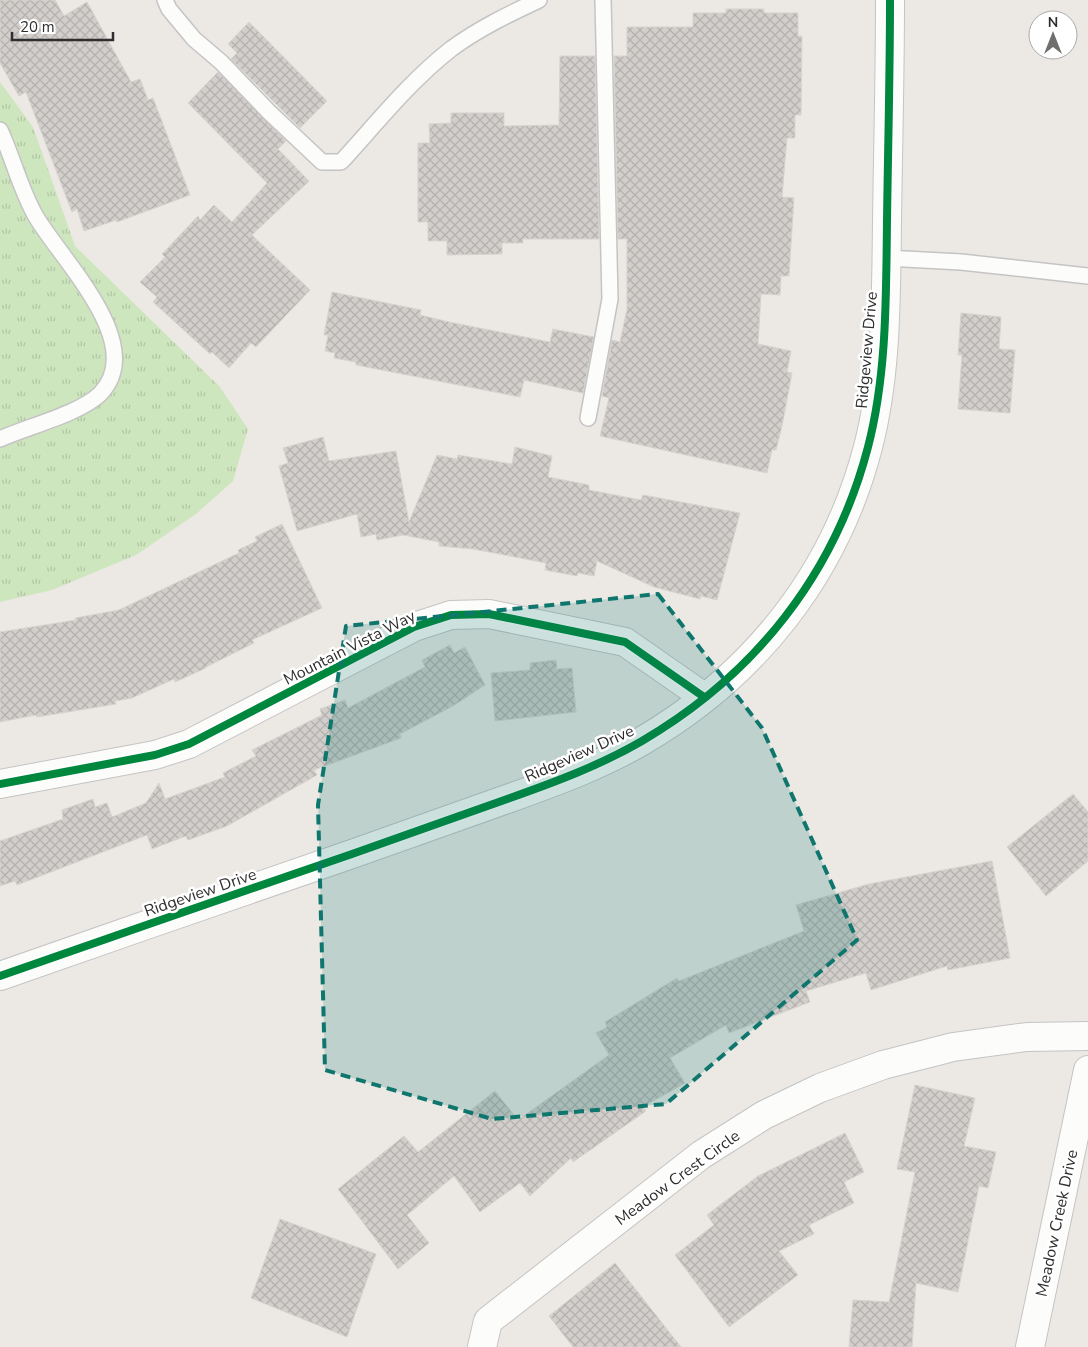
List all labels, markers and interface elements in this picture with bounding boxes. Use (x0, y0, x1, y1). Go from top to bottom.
scale bar (12, 10, 114, 42)
north arrow (1028, 10, 1078, 60)
text: N (1048, 13, 1058, 32)
text: 20 m (20, 17, 55, 37)
street label: Ridgeview Drive (851, 291, 883, 410)
street label: Mountain Vista Way (280, 605, 420, 691)
street label: Ridgeview Drive (521, 720, 638, 788)
street label: Ridgeview Drive (141, 863, 259, 922)
street label: Meadow Crest Circle (611, 1125, 744, 1231)
street label: Meadow Creek Drive (1031, 1148, 1083, 1299)

